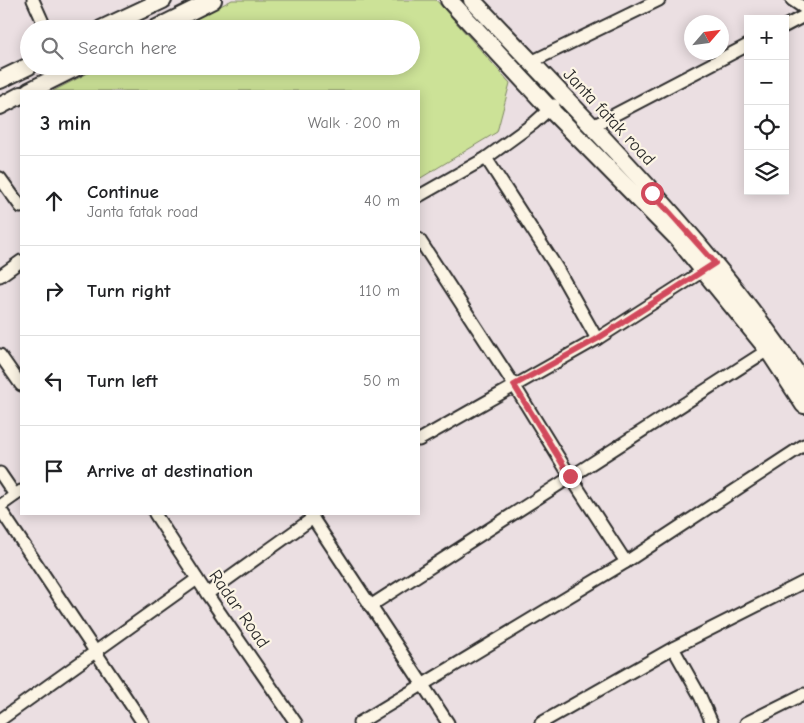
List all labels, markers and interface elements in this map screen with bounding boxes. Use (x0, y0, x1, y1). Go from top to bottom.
north arrow (684, 15, 729, 60)
map controls (744, 15, 789, 195)
button: + (744, 15, 789, 60)
search box (20, 20, 420, 75)
icon: search (38, 34, 66, 62)
text: Search here (78, 37, 177, 59)
button: − (744, 60, 789, 105)
street label: Janta fatak road (559, 64, 659, 170)
button: locate (744, 105, 789, 150)
text: 3 min (40, 111, 91, 135)
text: Walk · 200 m (308, 114, 400, 132)
button: layers (744, 150, 789, 195)
text: Continue (87, 181, 159, 203)
route start (641, 182, 664, 205)
icon: ahead (40, 187, 68, 215)
text: 40 m (364, 192, 400, 210)
text: Janta fatak road (87, 203, 198, 221)
icon: right (40, 277, 68, 305)
text: Turn right (87, 280, 171, 302)
text: 110 m (359, 282, 400, 300)
icon: left (40, 367, 68, 395)
text: Turn left (87, 370, 158, 392)
text: 50 m (363, 372, 400, 390)
icon: arrive (40, 457, 68, 485)
text: Arrive at destination (87, 460, 253, 482)
route end (559, 465, 582, 488)
street label: Radar Road (204, 566, 274, 652)

